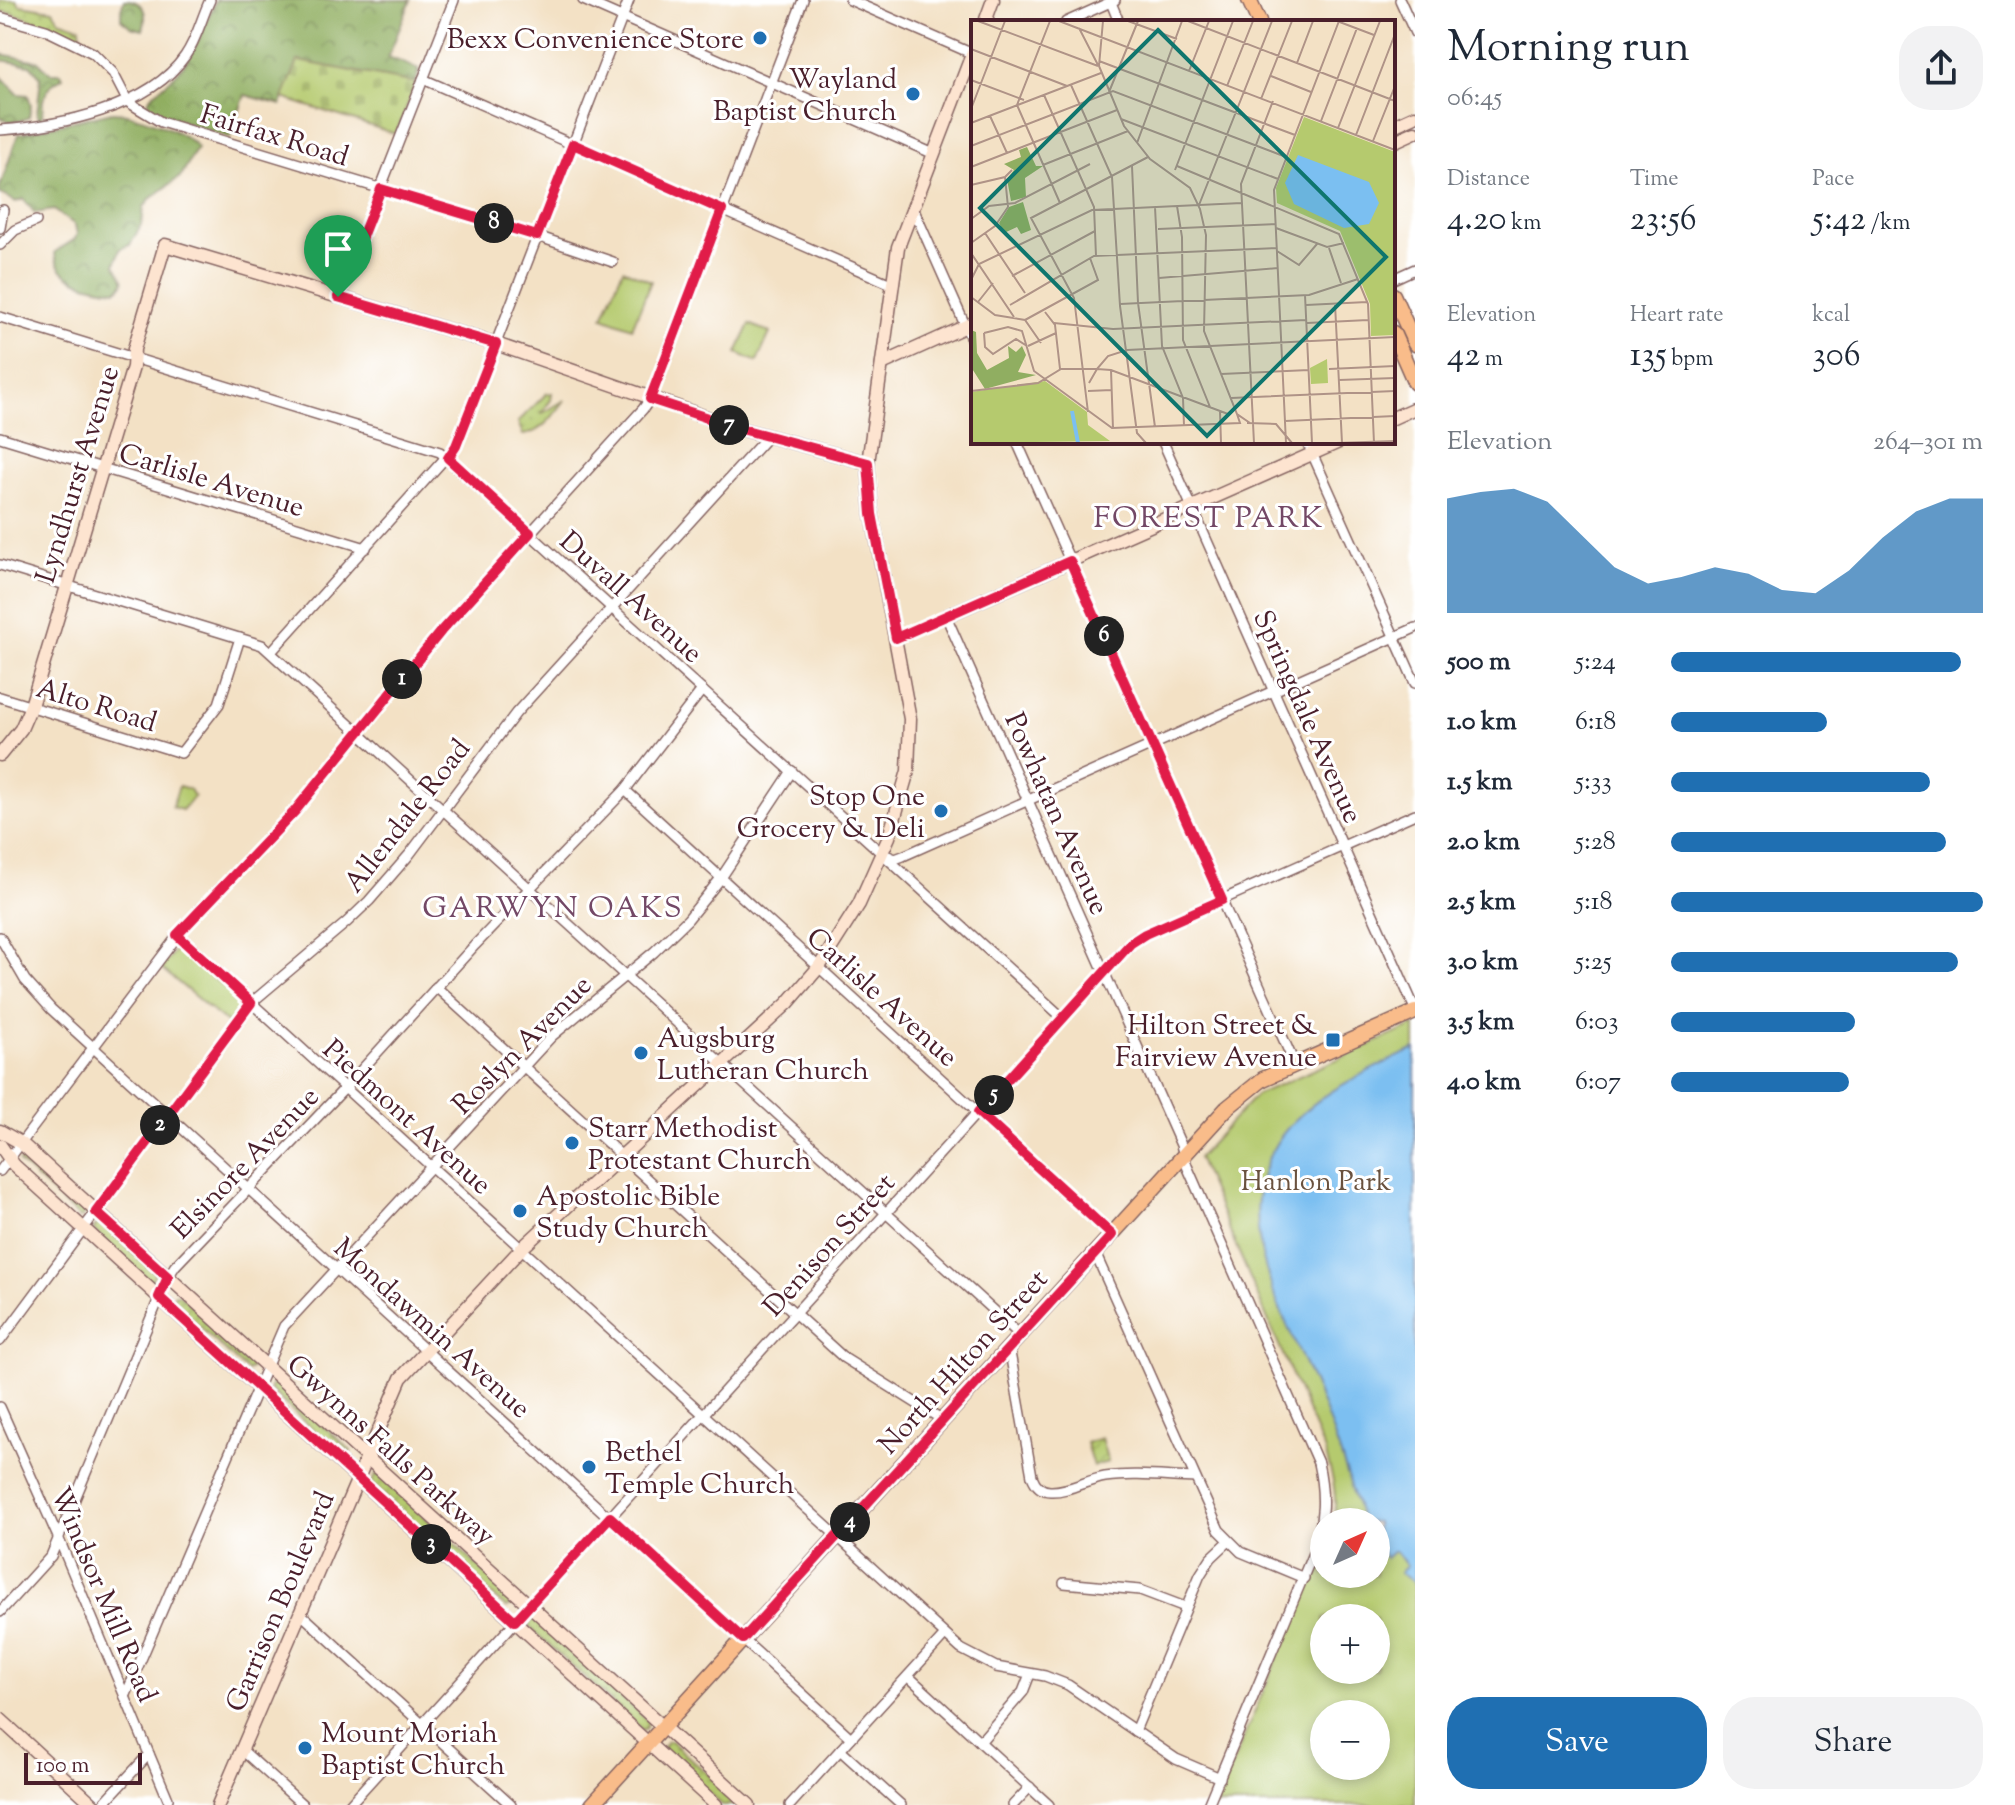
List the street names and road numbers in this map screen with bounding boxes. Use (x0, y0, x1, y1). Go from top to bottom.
street label: Fairfax Road (195, 95, 353, 178)
street label: Lyndhurst Avenue (27, 361, 131, 588)
street label: Carlisle Avenue (114, 435, 309, 529)
street label: Duvall Avenue (549, 523, 711, 674)
street label: Springdale Avenue (1241, 604, 1371, 830)
street label: Alto Road (31, 670, 161, 744)
street label: Powhatan Avenue (993, 707, 1118, 922)
street label: Allendale Road (335, 731, 481, 902)
street label: Carlisle Avenue (796, 919, 966, 1077)
street label: Roslyn Avenue (444, 967, 602, 1125)
street label: Piedmont Avenue (312, 1031, 500, 1205)
street label: Elsinore Avenue (163, 1079, 329, 1249)
street label: Denison Street (755, 1165, 906, 1327)
street label: Mondawmin Avenue (323, 1230, 539, 1429)
street label: North Hilton Street (870, 1261, 1059, 1464)
street label: Gwynns Falls Parkway (277, 1346, 503, 1556)
street label: Windsor Mill Road (39, 1481, 166, 1709)
street label: Garrison Boulevard (217, 1486, 346, 1719)

